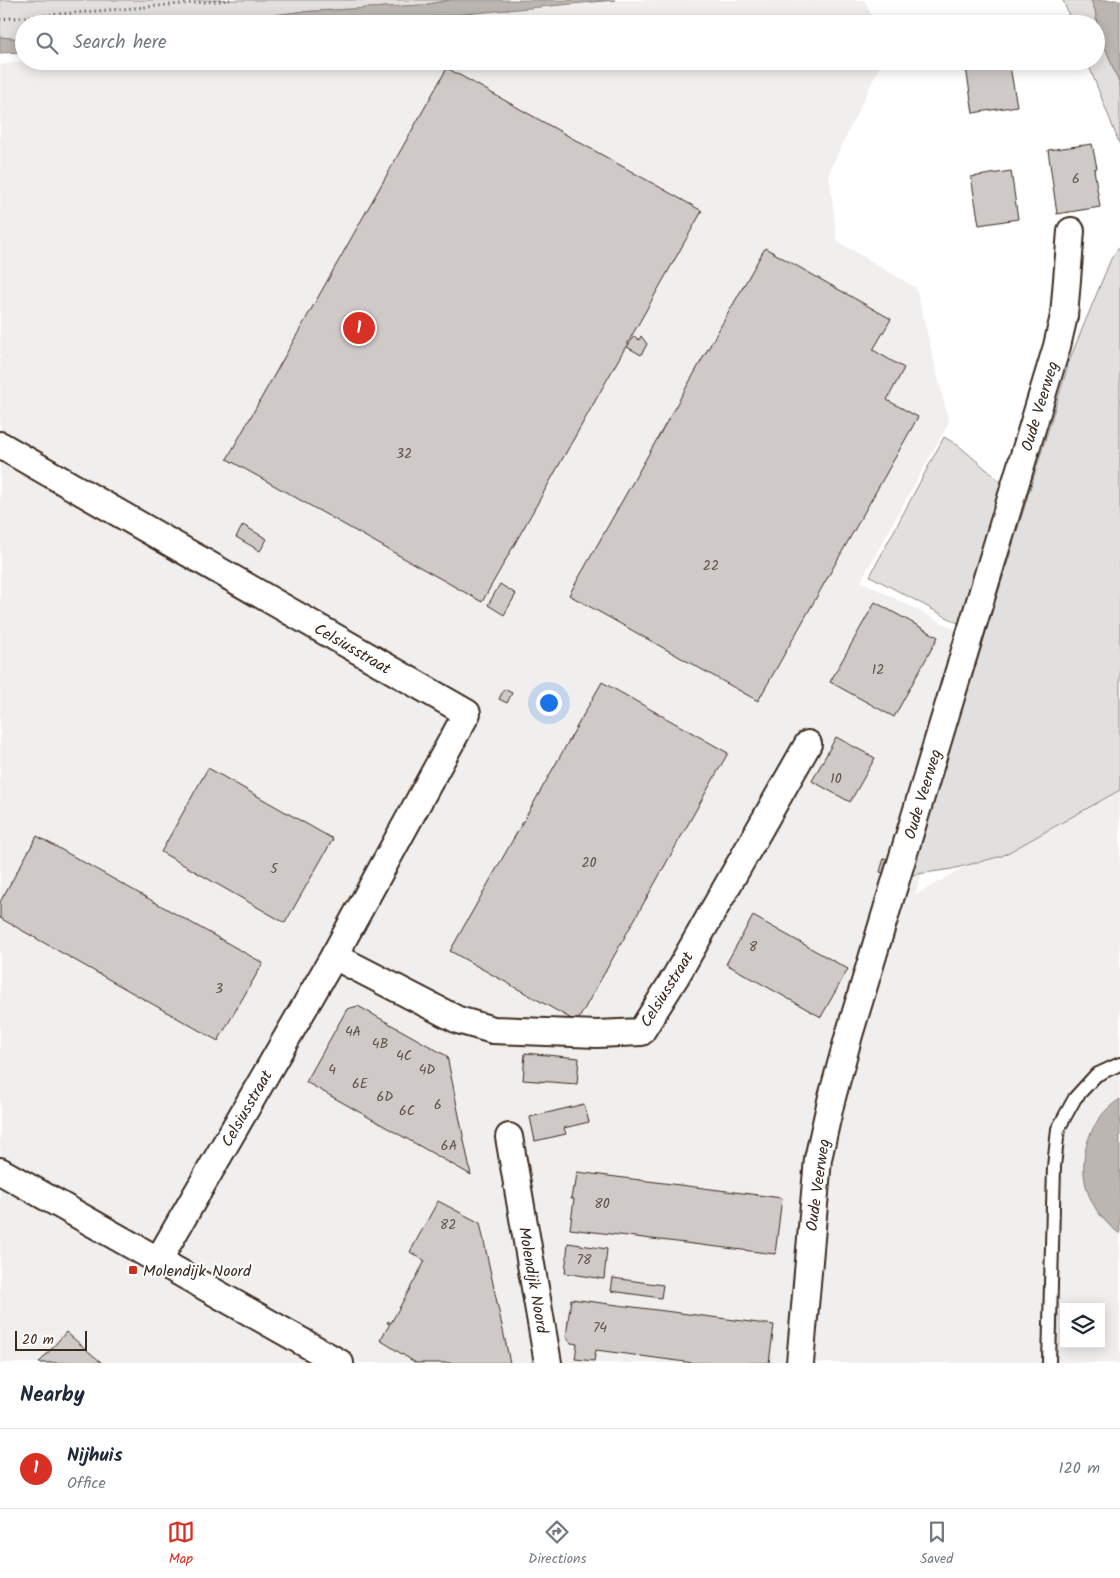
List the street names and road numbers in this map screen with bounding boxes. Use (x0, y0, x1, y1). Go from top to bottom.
street label: Oude Veerweg (1015, 358, 1066, 455)
street label: Celsiusstraat (309, 617, 396, 682)
street label: Oude Veerweg (898, 746, 949, 843)
street label: Celsiusstraat (634, 946, 701, 1033)
street label: Celsiusstraat (215, 1065, 280, 1152)
street label: Oude Veerweg (800, 1137, 837, 1233)
street label: Molendijk Noord (511, 1225, 554, 1337)

